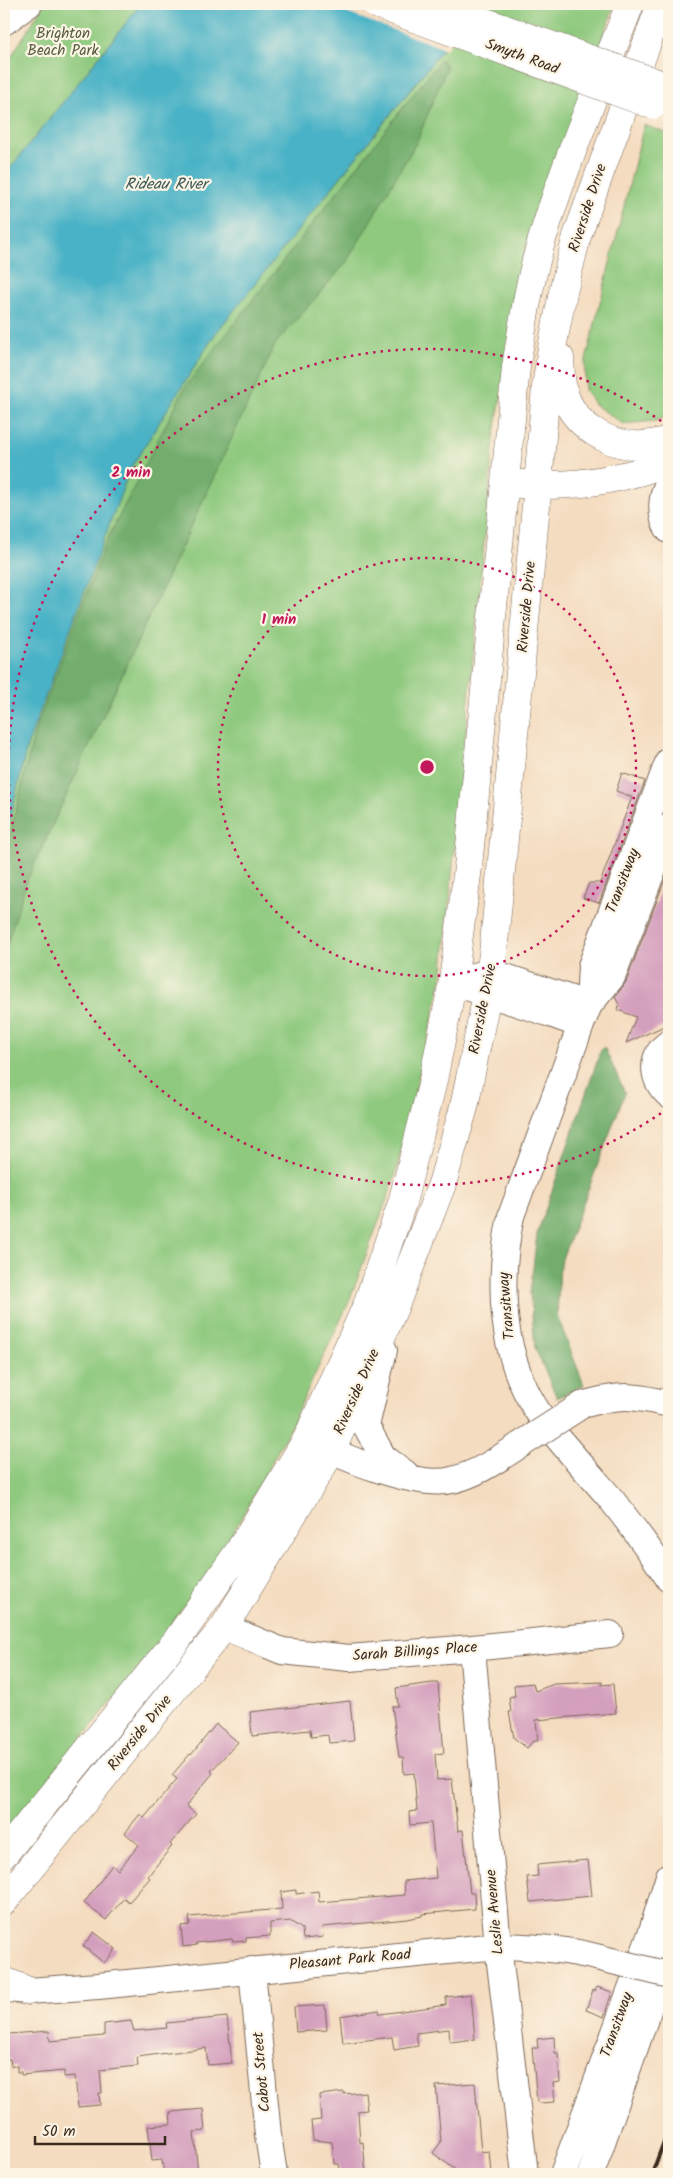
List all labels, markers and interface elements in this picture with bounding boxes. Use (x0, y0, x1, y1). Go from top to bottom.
park label: Brighton Beach Park (27, 22, 100, 63)
street label: Smyth Road (482, 33, 563, 82)
street label: Riverside Drive (562, 160, 614, 255)
water label: Rideau River (125, 172, 211, 197)
text: 2 min (111, 461, 151, 485)
street label: Riverside Drive (511, 560, 543, 654)
text: 1 min (262, 608, 296, 632)
centre of rings (418, 758, 436, 776)
street label: Transitway (600, 844, 647, 917)
street label: Riverside Drive (462, 961, 504, 1056)
street label: Transitway (492, 1270, 522, 1341)
street label: Riverside Drive (327, 1345, 387, 1439)
street label: Sarah Billings Place (352, 1636, 478, 1668)
street label: Riverside Drive (102, 1690, 178, 1776)
street label: Leslie Avenue (479, 1868, 511, 1956)
street label: Pleasant Park Road (288, 1943, 412, 1977)
street label: Transitway (594, 1988, 640, 2061)
street label: Cabot Street (247, 2031, 277, 2113)
scale bar (35, 2113, 165, 2145)
text: 50 m (42, 2120, 76, 2144)

